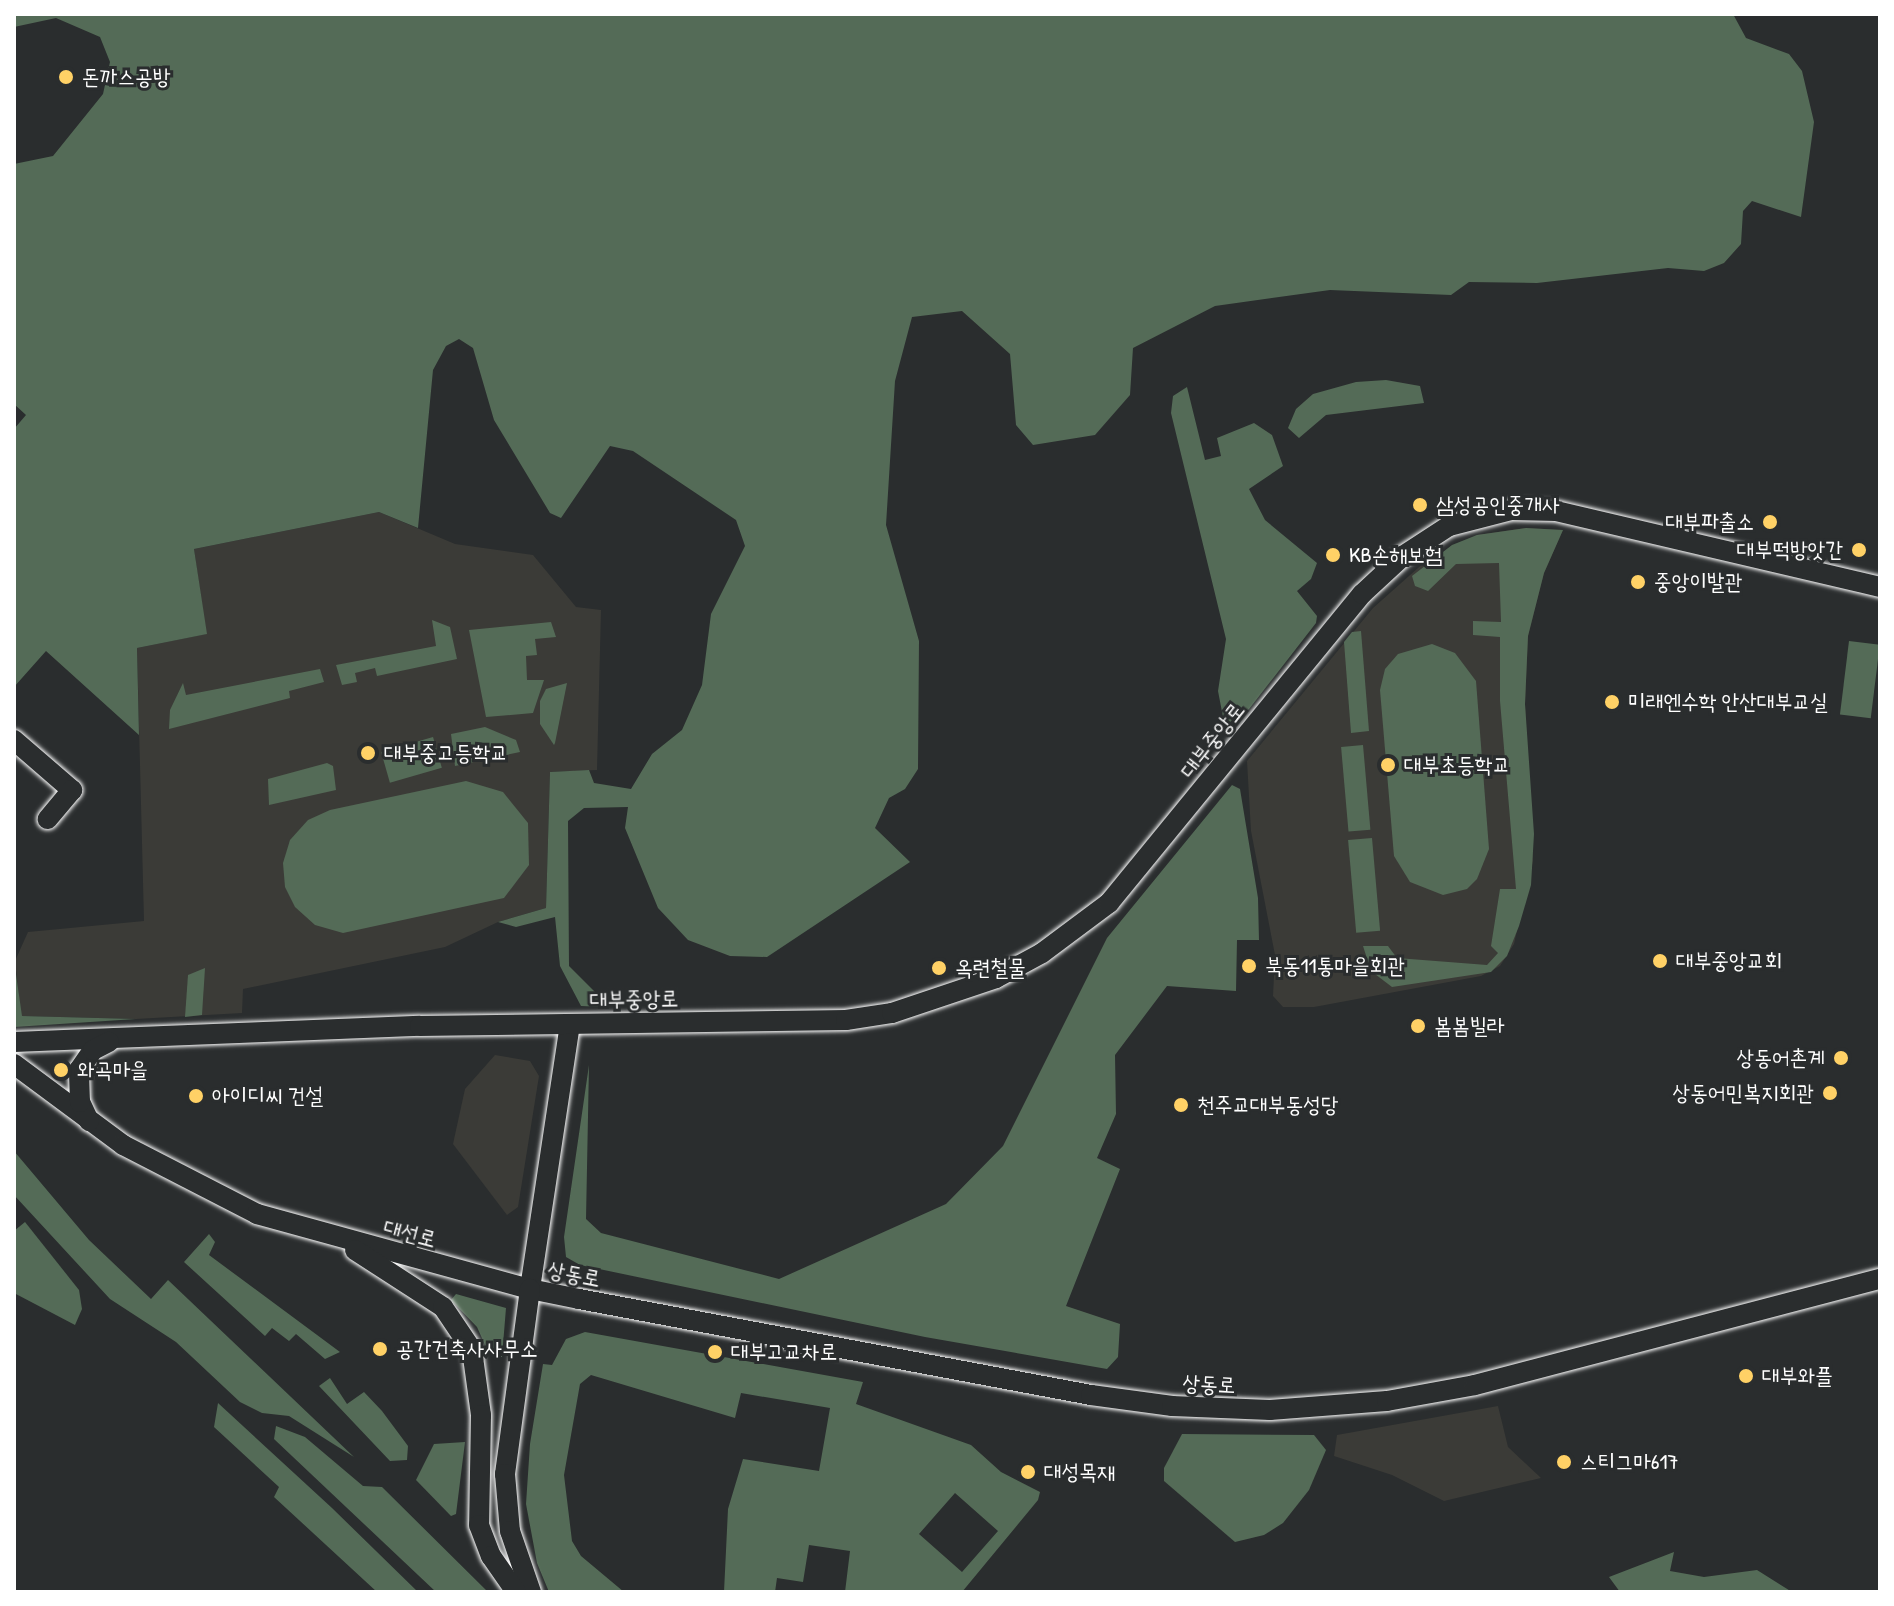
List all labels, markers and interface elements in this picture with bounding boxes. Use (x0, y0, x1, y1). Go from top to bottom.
place label: 돈까스공방 (82, 64, 171, 90)
marker: 돈까스공방 (57, 68, 75, 86)
place label: 삼성공인중개사 (1436, 492, 1560, 518)
marker: 삼성공인중개사 (1411, 496, 1429, 514)
place label: 대부파출소 (1665, 509, 1754, 535)
marker: 대부파출소 (1761, 513, 1779, 531)
place label: 대부떡방앗간 (1737, 537, 1843, 563)
marker: 대부떡방앗간 (1850, 541, 1868, 559)
place label: KB손해보험 (1349, 542, 1442, 568)
marker: KB손해보험 (1324, 546, 1342, 564)
place label: 중앙이발관 (1654, 569, 1743, 595)
marker: 중앙이발관 (1629, 573, 1647, 591)
place label: 미래엔수학 안산대부교실 (1628, 689, 1828, 715)
marker: 미래엔수학 안산대부교실 (1603, 693, 1621, 711)
street label: 대부중앙로 (1174, 697, 1250, 783)
place label: 대부중고등학교 (384, 740, 508, 766)
marker: 대부중고등학교 (359, 744, 377, 762)
place label: 대부초등학교 (1404, 752, 1510, 778)
marker: 대부초등학교 (1379, 756, 1397, 774)
place label: 대부중앙교회 (1676, 948, 1782, 974)
marker: 대부중앙교회 (1651, 952, 1669, 970)
place label: 북동11통마을회관 (1265, 953, 1405, 979)
place label: 옥련철물 (955, 955, 1026, 981)
marker: 북동11통마을회관 (1240, 957, 1258, 975)
marker: 옥련철물 (930, 959, 948, 977)
street label: 대부중앙로 (590, 985, 678, 1013)
place label: 봄봄빌라 (1434, 1013, 1505, 1039)
marker: 봄봄빌라 (1409, 1017, 1427, 1035)
place label: 상동어촌계 (1736, 1045, 1825, 1071)
marker: 상동어촌계 (1832, 1049, 1850, 1067)
place label: 와곡마을 (77, 1057, 148, 1083)
marker: 와곡마을 (52, 1061, 70, 1079)
place label: 상동어민복지회관 (1672, 1080, 1814, 1106)
place label: 아이디씨 건설 (212, 1083, 323, 1109)
marker: 상동어민복지회관 (1821, 1084, 1839, 1102)
marker: 아이디씨 건설 (187, 1087, 205, 1105)
place label: 천주교대부동성당 (1197, 1092, 1339, 1118)
marker: 천주교대부동성당 (1172, 1096, 1190, 1114)
street label: 대선로 (381, 1213, 439, 1253)
street label: 상동로 (545, 1256, 603, 1292)
place label: 공간건축사사무소 (396, 1336, 538, 1362)
place label: 대부고교차로 (731, 1339, 837, 1365)
marker: 공간건축사사무소 (371, 1340, 389, 1358)
marker: 대부고교차로 (706, 1343, 724, 1361)
place label: 대부와플 (1762, 1363, 1833, 1389)
marker: 대부와플 (1737, 1367, 1755, 1385)
street label: 상동로 (1182, 1369, 1236, 1399)
place label: 스티그마617 (1580, 1449, 1678, 1475)
marker: 스티그마617 (1555, 1453, 1573, 1471)
place label: 대성목재 (1044, 1459, 1115, 1485)
marker: 대성목재 (1019, 1463, 1037, 1481)

